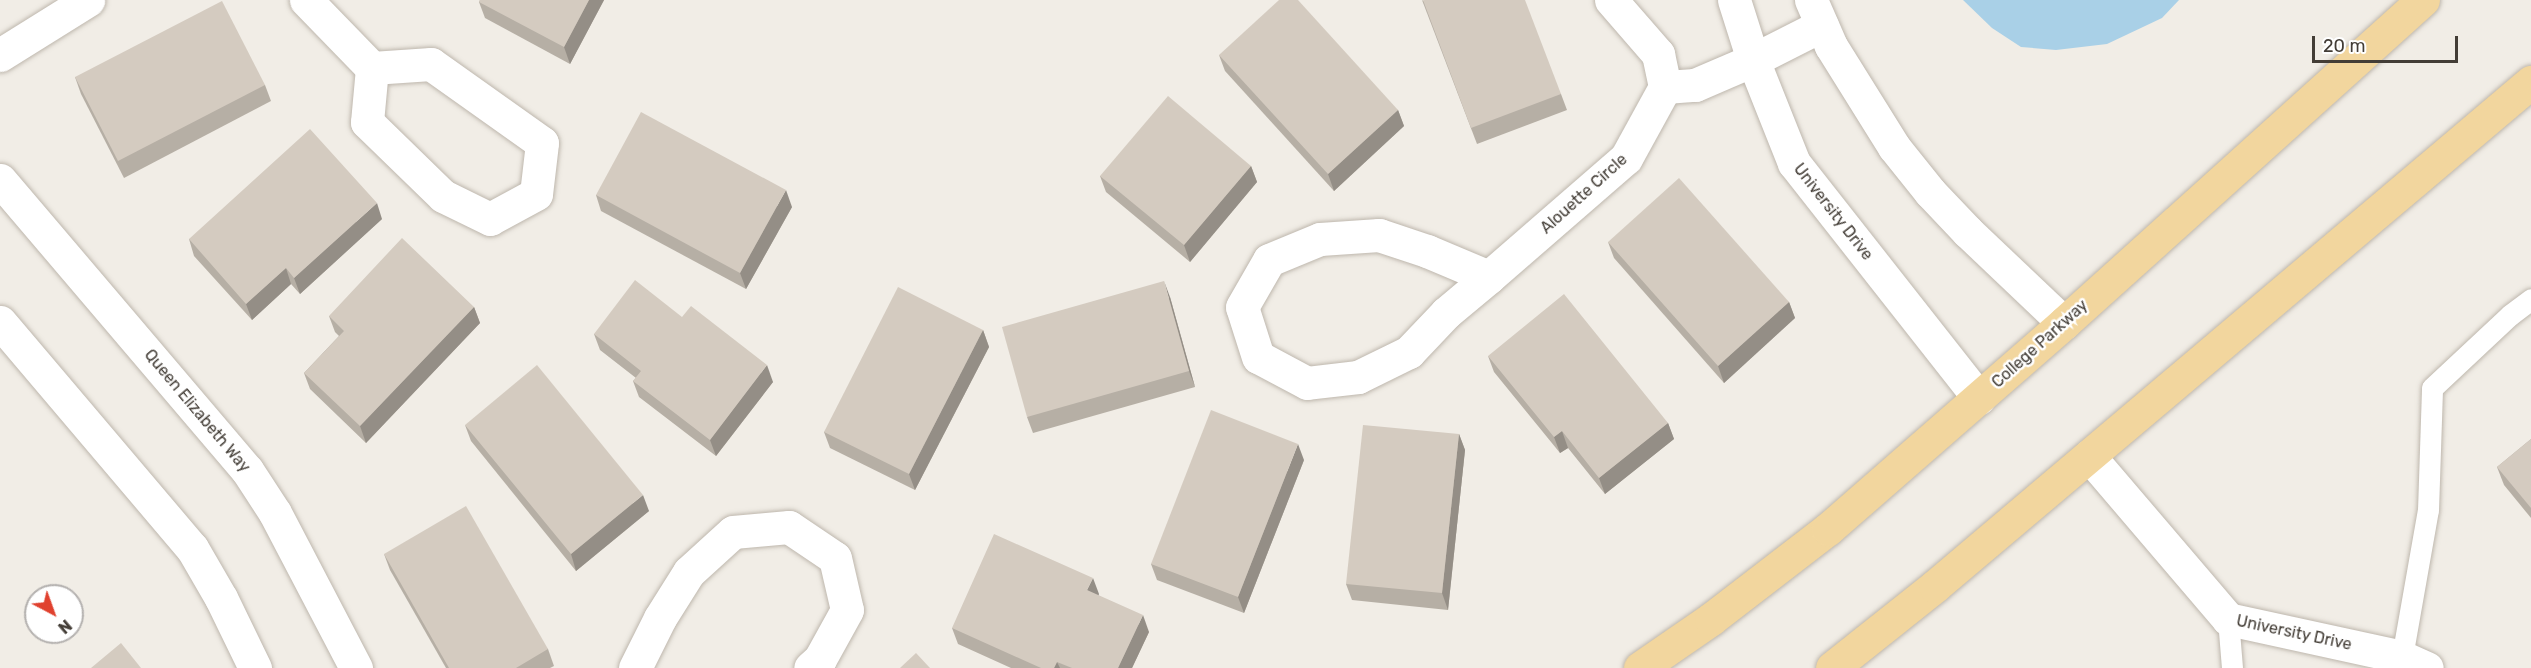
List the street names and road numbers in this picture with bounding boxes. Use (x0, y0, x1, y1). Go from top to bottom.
street label: Alouette Circle (1537, 150, 1631, 238)
street label: University Drive (1789, 160, 1877, 264)
street label: College Parkway (1988, 296, 2092, 392)
street label: Queen Elizabeth Way (140, 346, 254, 476)
street label: University Drive (2234, 611, 2354, 655)

